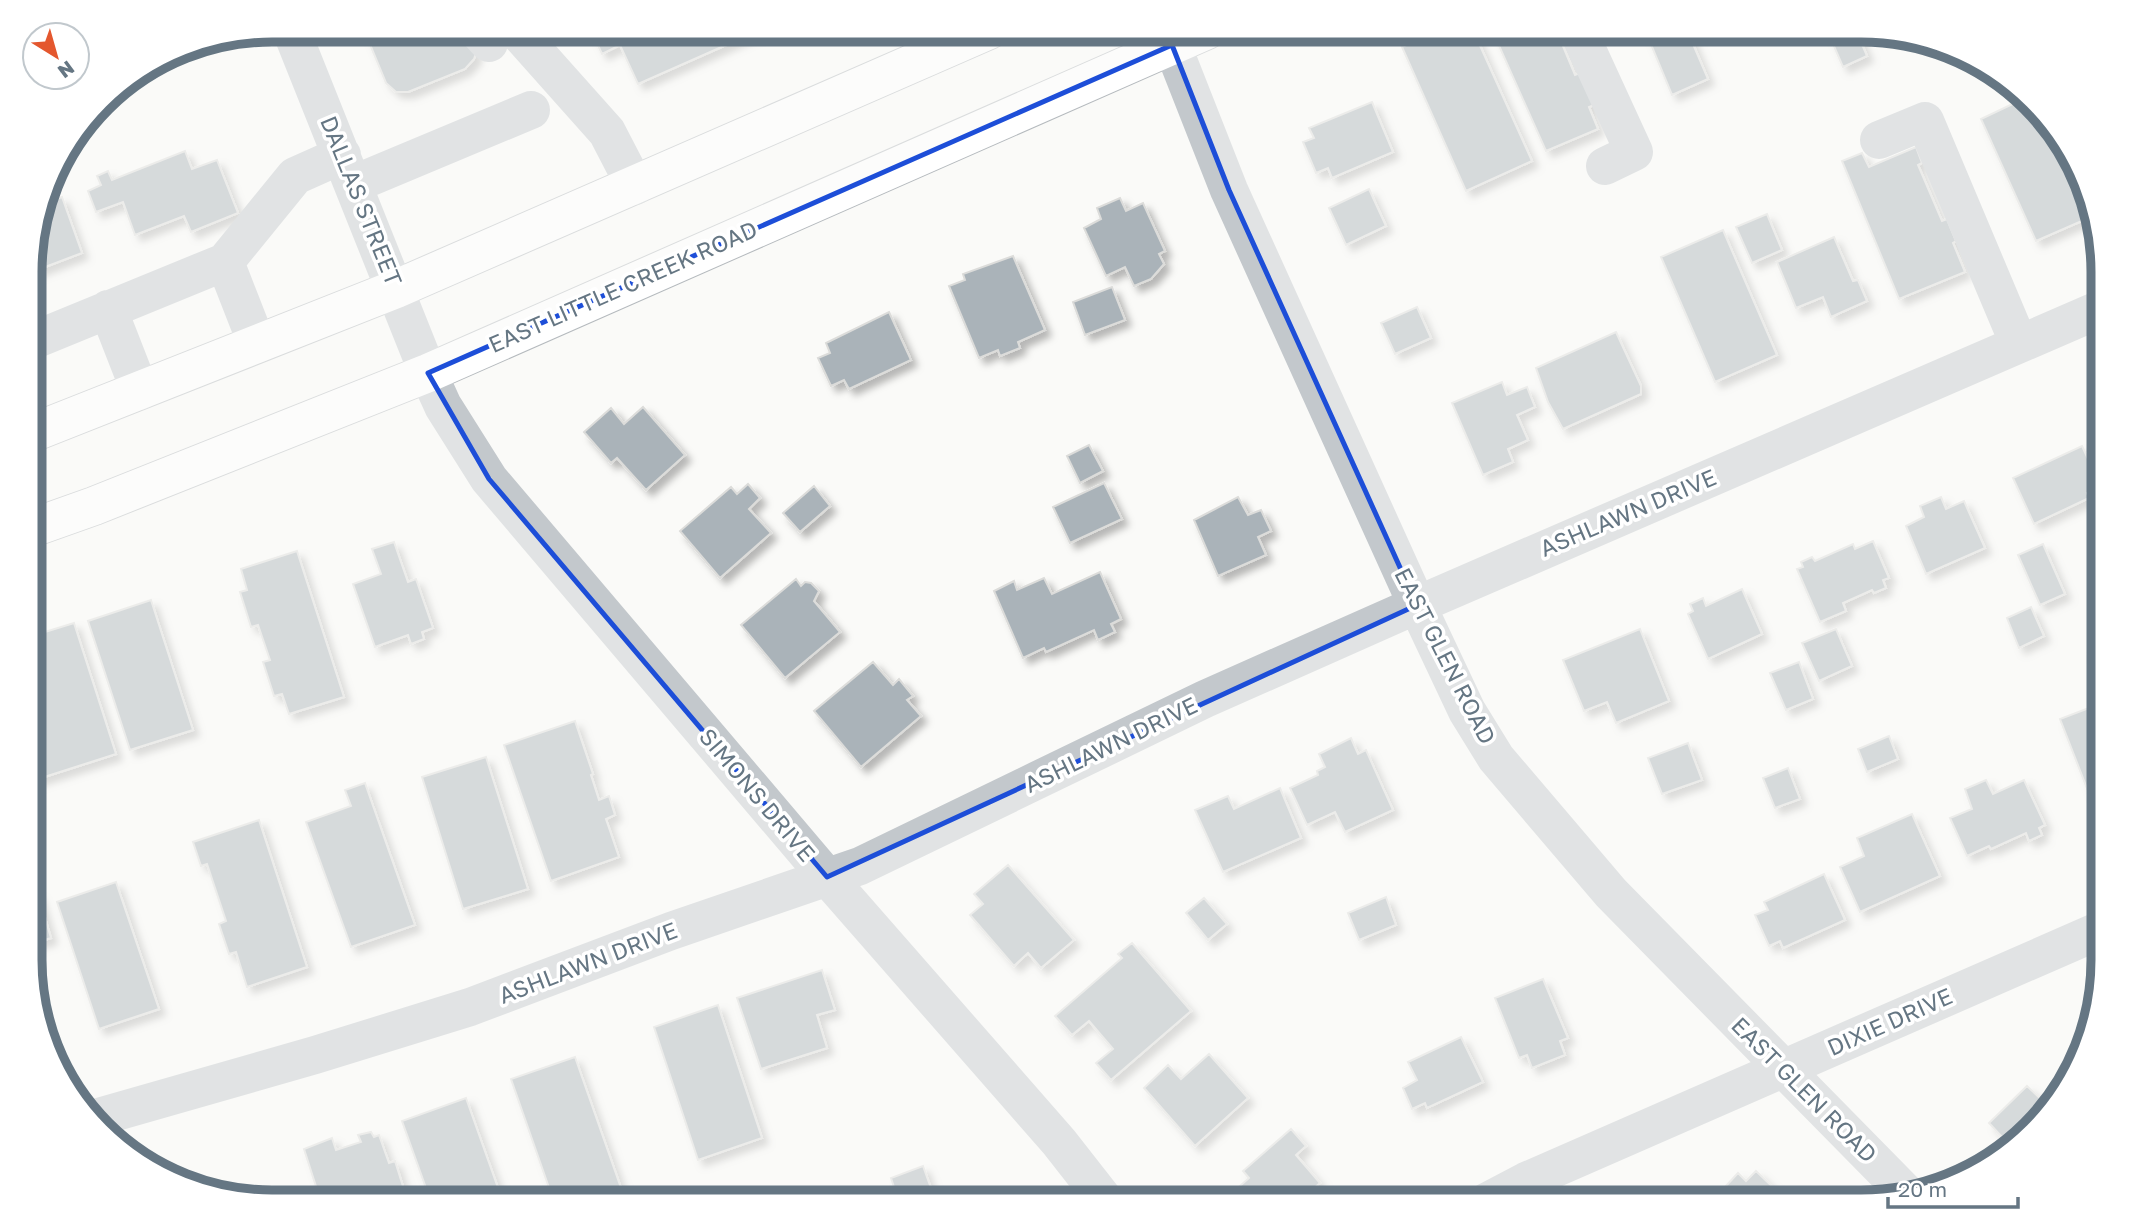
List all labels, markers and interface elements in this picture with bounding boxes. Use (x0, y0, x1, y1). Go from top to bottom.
north arrow (21, 21, 91, 91)
text: N (54, 56, 79, 84)
street label: DALLAS STREET (315, 112, 409, 290)
street label: EAST LITTLE CREEK ROAD (484, 214, 761, 358)
street label: ASHLAWN DRIVE (1535, 462, 1720, 562)
street label: EAST GLEN ROAD (1389, 563, 1502, 748)
street label: ASHLAWN DRIVE (1020, 690, 1202, 798)
street label: SIMONS DRIVE (694, 722, 822, 867)
street label: ASHLAWN DRIVE (494, 915, 681, 1009)
street label: DIXIE DRIVE (1823, 981, 1956, 1061)
street label: EAST GLEN ROAD (1726, 1011, 1883, 1168)
scale bar (1888, 1166, 2018, 1210)
text: 20 m (1898, 1176, 1947, 1202)

